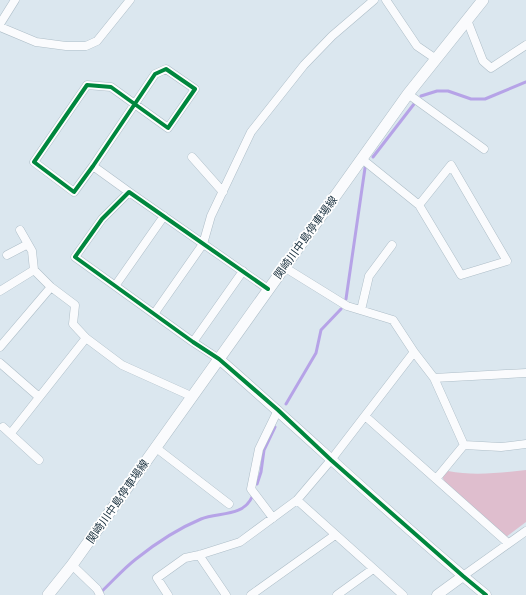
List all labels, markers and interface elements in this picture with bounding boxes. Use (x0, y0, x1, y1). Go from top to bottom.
street label: 関崎川中島停車場線 (271, 193, 339, 281)
street label: 関崎川中島停車場線 (83, 457, 151, 545)

